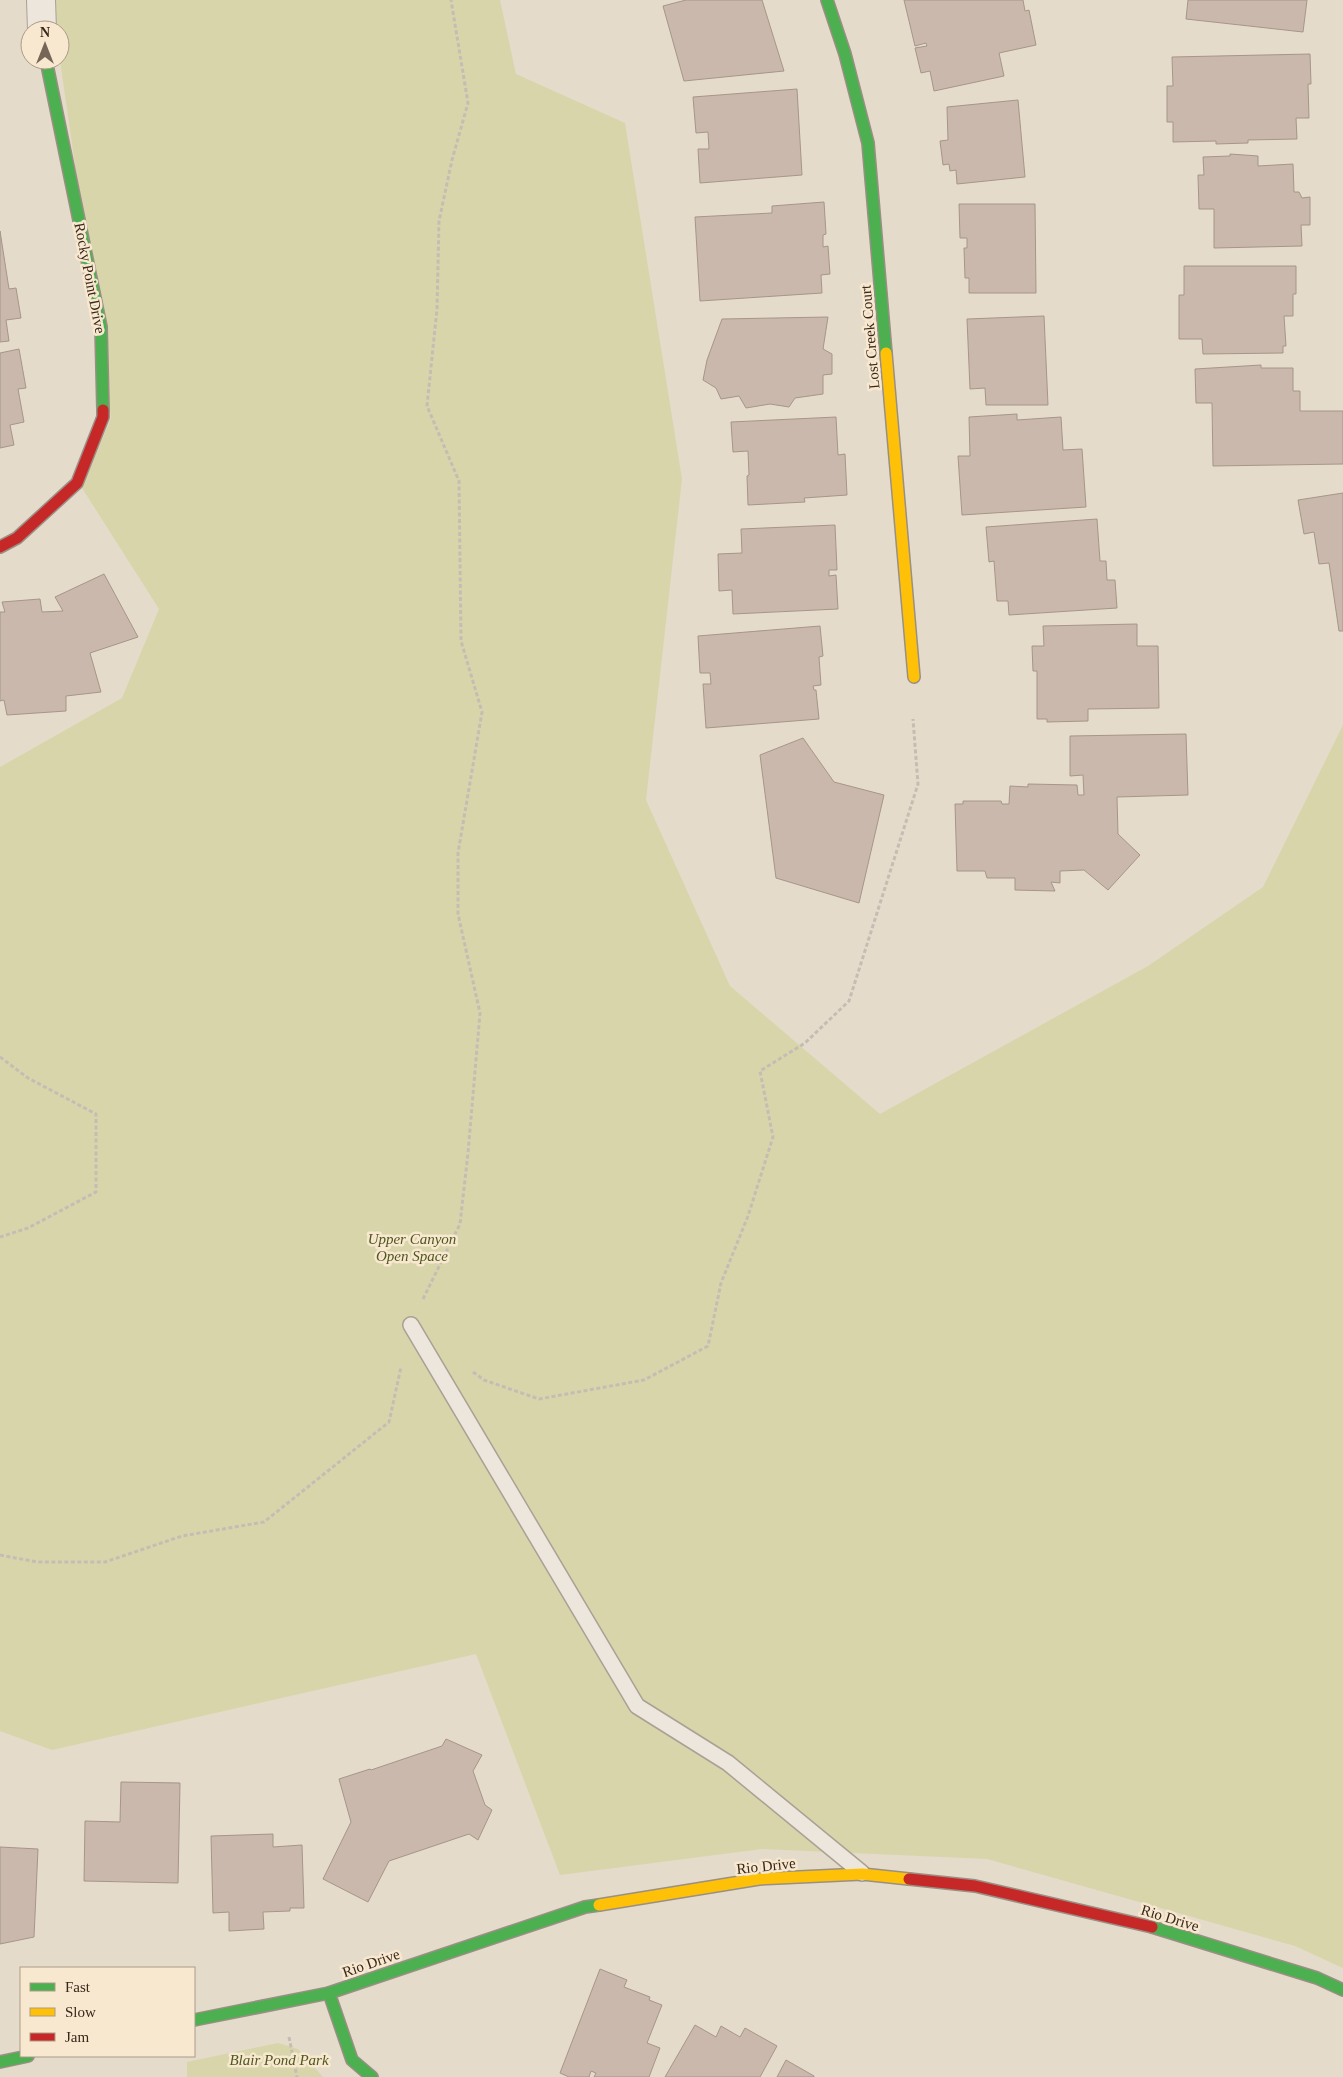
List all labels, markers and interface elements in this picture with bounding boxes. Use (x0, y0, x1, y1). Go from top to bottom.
north arrow (20, 20, 70, 70)
text: N (40, 25, 50, 40)
street label: Rocky Point Drive (71, 221, 109, 335)
street label: Lost Creek Court (857, 284, 883, 390)
park label: Upper Canyon Open Space (368, 1231, 456, 1264)
street label: Rio Drive (736, 1855, 797, 1877)
street label: Rio Drive (1139, 1902, 1201, 1934)
street label: Rio Drive (340, 1946, 402, 1980)
legend (20, 1967, 195, 2057)
text: Fast (65, 1979, 91, 1995)
text: Slow (65, 2004, 96, 2020)
text: Jam (65, 2029, 89, 2045)
park label: Blair Pond Park (229, 2052, 329, 2068)

